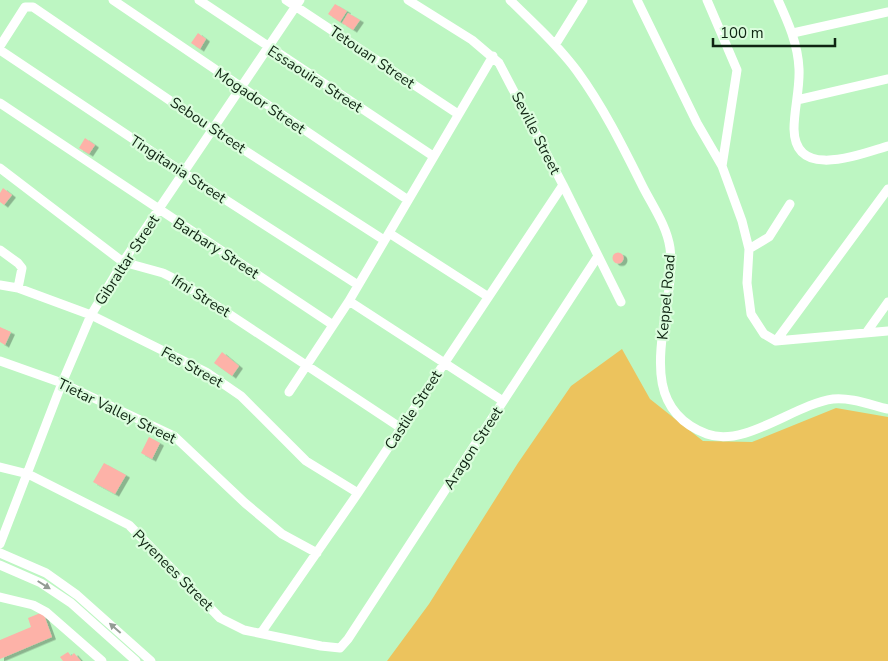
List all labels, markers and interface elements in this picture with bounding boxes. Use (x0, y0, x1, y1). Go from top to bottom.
scale bar (713, 15, 836, 47)
street label: Tetouan Street (325, 21, 419, 93)
text: 100 m (720, 23, 764, 43)
street label: Essaouira Street (264, 41, 367, 118)
street label: Mogador Street (211, 63, 310, 139)
street label: Seville Street (507, 88, 566, 178)
street label: Sebou Street (166, 92, 250, 158)
street label: Tingitania Street (126, 130, 231, 208)
street label: Gibraltar Street (90, 210, 164, 309)
street label: Barbary Street (169, 213, 263, 284)
street label: Keppel Road (652, 253, 680, 341)
street label: Ifni Street (168, 270, 235, 322)
street label: Fes Street (157, 342, 227, 393)
street label: Castile Street (380, 366, 447, 454)
street label: Tietar Valley Street (54, 374, 180, 449)
street label: Aragon Street (439, 402, 508, 493)
street label: Pyrenees Street (128, 525, 218, 615)
one-way arrow (38, 581, 51, 590)
one-way arrow (109, 622, 122, 633)

